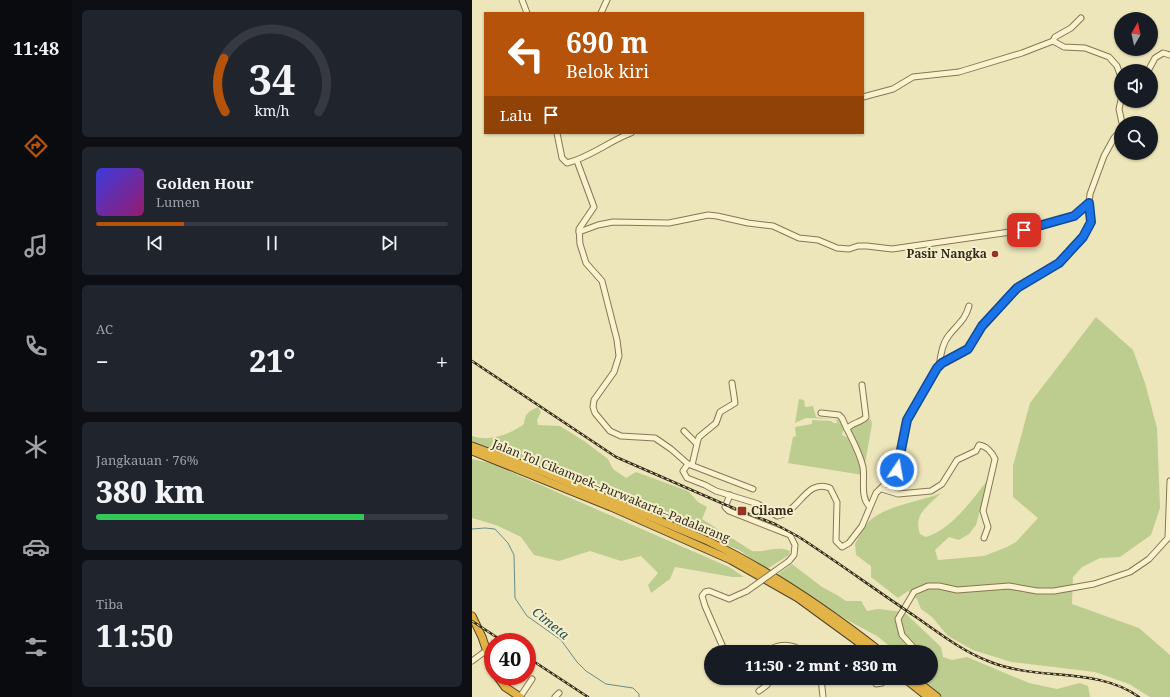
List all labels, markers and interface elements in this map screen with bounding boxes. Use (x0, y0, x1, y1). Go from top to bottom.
north arrow (1114, 12, 1158, 56)
map controls (1114, 12, 1158, 160)
text: 690 m (566, 23, 648, 61)
icon: left (500, 28, 552, 80)
text: 11:48 (13, 36, 59, 60)
text: 34 (248, 51, 296, 107)
text: Belok kiri (566, 59, 649, 83)
button: sound (1114, 64, 1158, 108)
text: km/h (254, 100, 290, 119)
icon: arrive (540, 104, 562, 126)
text: Lalu (500, 105, 532, 125)
button: search (1114, 116, 1158, 160)
icon: directions (22, 132, 50, 160)
text: Golden Hour (156, 173, 254, 193)
text: Lumen (156, 193, 200, 211)
pin (1007, 213, 1041, 247)
icon: arrive (1013, 219, 1035, 241)
icon: music (22, 232, 50, 260)
icon: previous (144, 232, 166, 254)
icon: pause (261, 232, 283, 254)
icon: next (378, 232, 400, 254)
place label: Pasir Nangka (907, 245, 987, 262)
marker: Pasir Nangka (990, 249, 1000, 259)
text: AC (96, 320, 113, 338)
icon: phone (22, 332, 50, 360)
text: 21° (249, 340, 295, 381)
text: − (96, 346, 109, 376)
text: + (436, 346, 448, 376)
icon: climate (22, 433, 50, 461)
street label: Jalan Tol Cikampek–Purwakarta–Padalarang (489, 435, 733, 546)
position arrow (876, 449, 918, 491)
text: Jangkauan · 76% (96, 451, 198, 469)
text: 380 km (96, 471, 205, 512)
place label: Cilame (751, 502, 794, 519)
marker: Cilame (736, 505, 748, 517)
icon: car (22, 533, 50, 561)
text: Tiba (96, 595, 123, 613)
water label: Cimeta (529, 603, 574, 644)
text: 11:50 (96, 615, 173, 656)
icon: filters (22, 633, 50, 661)
speed limit sign: 40 (484, 633, 536, 685)
text: 11:50 · 2 mnt · 830 m (745, 655, 897, 675)

